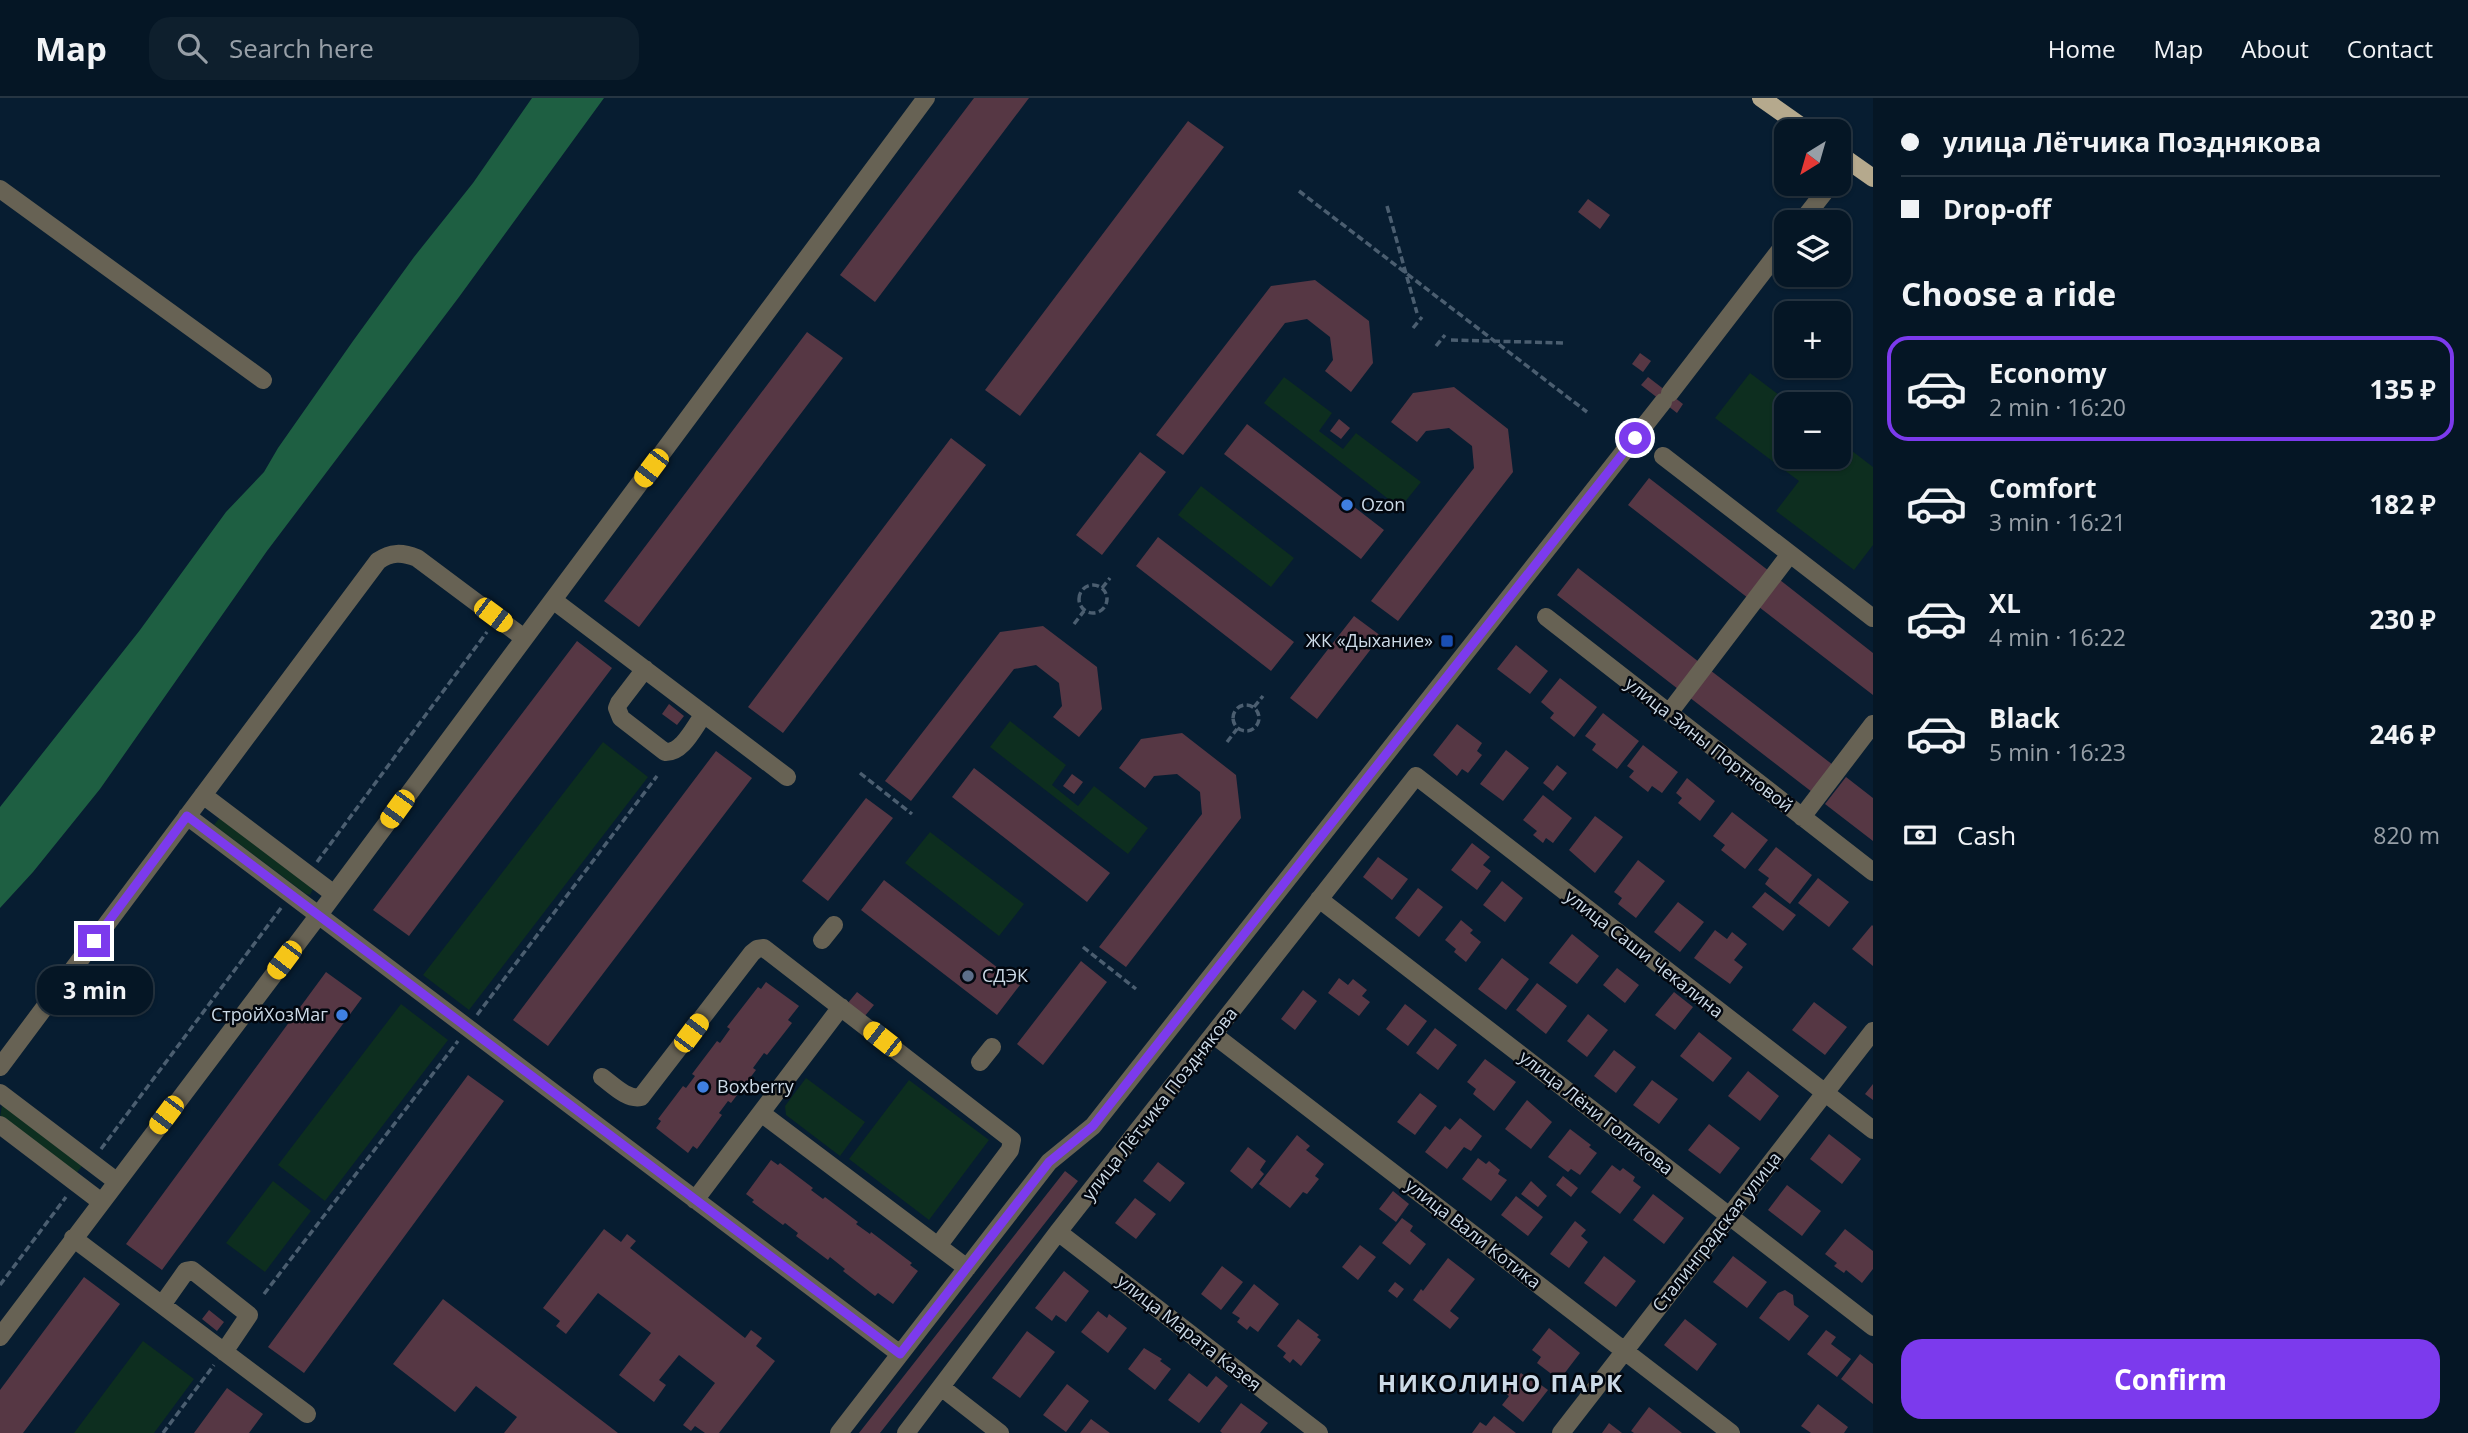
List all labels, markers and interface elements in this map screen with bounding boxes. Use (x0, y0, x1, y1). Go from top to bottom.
search box (149, 17, 639, 80)
text: Map (35, 26, 107, 71)
icon: search (173, 29, 211, 67)
text: Search here (229, 30, 374, 66)
text: Home (2048, 32, 2116, 65)
text: Map (2154, 32, 2203, 65)
text: About (2241, 32, 2309, 65)
text: Contact (2347, 32, 2433, 65)
north arrow (1774, 119, 1852, 196)
map controls (1774, 119, 1851, 469)
text: улица Лётчика Позднякова (1943, 124, 2321, 160)
text: Drop-off (1943, 191, 2051, 227)
button: layers (1774, 210, 1851, 287)
text: Choose a ride (1901, 272, 2116, 315)
button: + (1774, 301, 1851, 378)
text: Economy (1989, 355, 2107, 391)
icon: car (1905, 357, 1968, 420)
text: 135 ₽ (2370, 371, 2436, 407)
text: 2 min · 16:20 (1989, 391, 2126, 423)
button: − (1774, 392, 1851, 469)
route start (1619, 422, 1651, 454)
car (630, 445, 673, 491)
text: Comfort (1989, 470, 2096, 506)
icon: car (1905, 472, 1968, 535)
text: 182 ₽ (2370, 486, 2436, 522)
place label: Ozon (1361, 492, 1405, 516)
marker: Ozon (1339, 497, 1355, 513)
text: 3 min · 16:21 (1989, 506, 2126, 538)
text: XL (1989, 585, 2021, 621)
icon: car (1905, 587, 1968, 650)
car (470, 594, 517, 636)
text: 230 ₽ (2370, 601, 2436, 637)
text: 4 min · 16:22 (1989, 621, 2126, 653)
place label: ЖК «Дыхание» (1306, 628, 1433, 652)
marker: ЖК «Дыхание» (1439, 633, 1455, 649)
street label: улица Зины Портновой (1621, 671, 1798, 817)
text: Black (1989, 700, 2060, 736)
icon: car (1905, 702, 1968, 765)
text: 246 ₽ (2370, 716, 2436, 752)
text: 5 min · 16:23 (1989, 736, 2126, 768)
car (377, 786, 418, 832)
icon: cash (1901, 816, 1939, 854)
text: Cash (1957, 817, 2016, 853)
text: 820 m (2373, 819, 2440, 851)
street label: улица Саши Чекалина (1560, 884, 1729, 1023)
route end (78, 925, 110, 957)
car (263, 937, 306, 983)
place label: СДЭК (982, 963, 1028, 987)
callout: 3 min (36, 966, 152, 1015)
marker: СДЭК (960, 968, 976, 984)
text: 3 min (63, 974, 127, 1006)
place label: СтройХозМаг (211, 1002, 328, 1026)
street label: улица Лётчика Позднякова (1076, 1002, 1242, 1205)
marker: СтройХозМаг (334, 1007, 350, 1023)
car (670, 1010, 713, 1056)
car (859, 1018, 906, 1060)
street label: улица Лёни Голикова (1515, 1044, 1679, 1180)
place label: Boxberry (717, 1074, 795, 1098)
marker: Boxberry (695, 1079, 711, 1095)
car (145, 1092, 188, 1138)
street label: Сталинградская улица (1646, 1147, 1786, 1316)
street label: улица Вали Котика (1401, 1173, 1546, 1294)
street label: улица Марата Казея (1113, 1268, 1267, 1396)
button: Confirm (1901, 1339, 2440, 1419)
district label: НИКОЛИНО ПАРК (1378, 1366, 1624, 1399)

